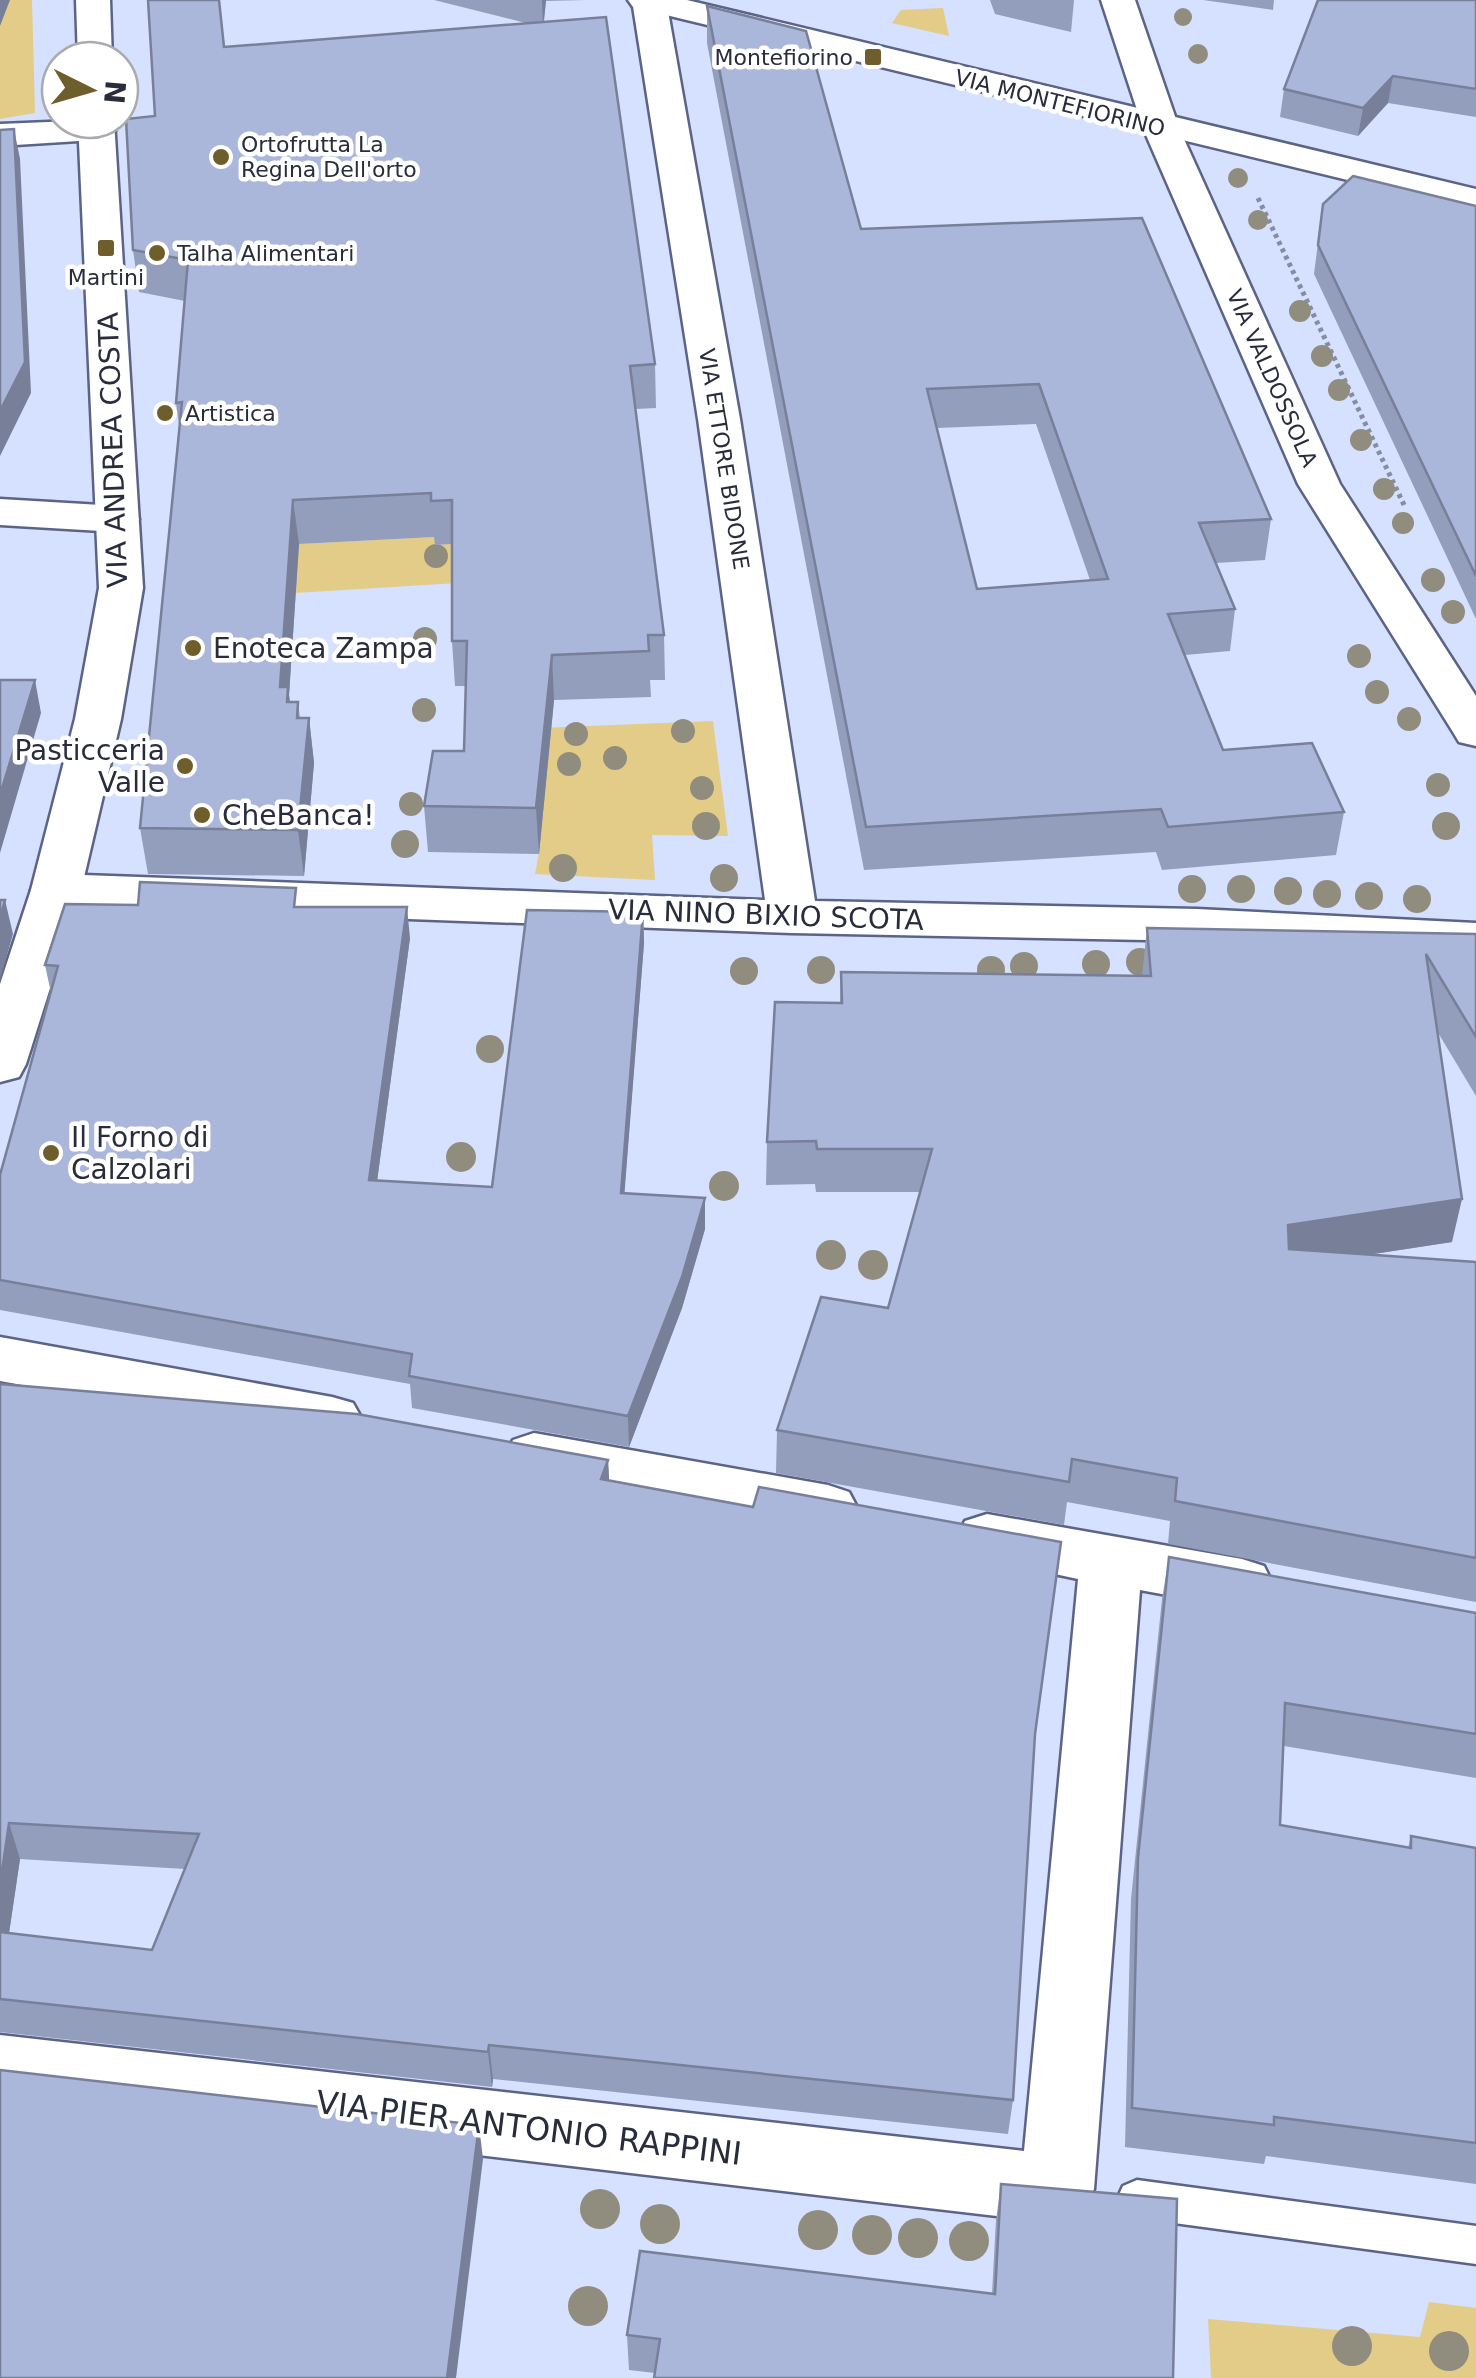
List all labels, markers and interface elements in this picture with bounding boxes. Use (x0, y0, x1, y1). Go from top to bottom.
north arrow (40, 40, 140, 140)
place label: Montefiorino (715, 45, 853, 70)
marker: Montefiorino (862, 46, 884, 68)
street label: VIA MONTEFIORINO (952, 65, 1168, 141)
text: N (97, 79, 132, 105)
place label: Ortofrutta La Regina Dell'orto (241, 132, 417, 182)
marker: Ortofrutta La Regina Dell'orto (210, 146, 232, 168)
marker: Martini (95, 237, 117, 259)
place label: Talha Alimentari (176, 241, 354, 266)
marker: Talha Alimentari (146, 242, 168, 264)
place label: Martini (68, 265, 144, 290)
street label: VIA VALDOSSOLA (1222, 285, 1322, 471)
street label: VIA ANDREA COSTA (92, 312, 134, 588)
street label: VIA ETTORE BIDONE (694, 347, 754, 571)
place label: Artistica (185, 401, 276, 426)
marker: Artistica (154, 402, 176, 424)
place label: Enoteca Zampa (213, 632, 434, 665)
marker: Enoteca Zampa (182, 637, 204, 659)
place label: Pasticceria Valle (14, 734, 165, 799)
marker: Pasticceria Valle (174, 755, 196, 777)
place label: CheBanca! (222, 799, 374, 832)
marker: CheBanca! (191, 804, 213, 826)
street label: VIA NINO BIXIO SCOTA (608, 893, 924, 937)
place label: Il Forno di Calzolari (71, 1121, 209, 1186)
marker: Il Forno di Calzolari (40, 1142, 62, 1164)
street label: VIA PIER ANTONIO RAPPINI (314, 2083, 744, 2173)

